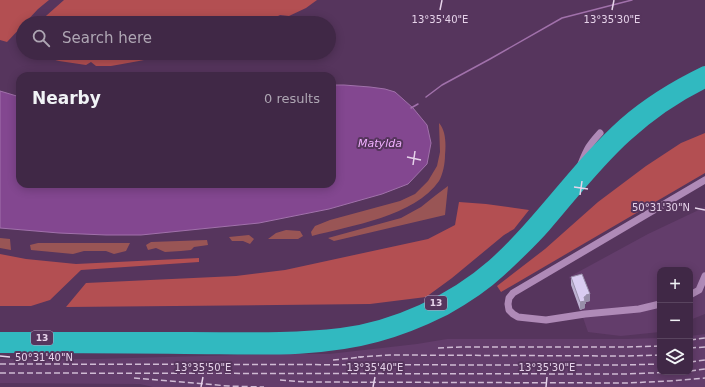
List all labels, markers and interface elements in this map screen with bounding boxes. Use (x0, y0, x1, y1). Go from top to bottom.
text: 13°35'40"E (412, 14, 468, 25)
text: 13°35'30"E (584, 14, 640, 25)
search box (16, 16, 336, 60)
icon: search (30, 27, 52, 49)
text: Search here (62, 29, 152, 47)
text: Nearby (32, 88, 101, 108)
text: 0 results (264, 91, 320, 106)
water label: Matylda (358, 137, 402, 150)
text: 50°31'30"N (632, 202, 690, 213)
map controls (657, 267, 693, 375)
button: + (657, 267, 693, 303)
road number: 13 (425, 296, 447, 310)
button: − (657, 303, 693, 339)
road number: 13 (31, 331, 53, 345)
button: layers (657, 339, 693, 375)
text: 50°31'40"N (15, 352, 73, 363)
text: 13°35'50"E (175, 362, 231, 373)
text: 13°35'40"E (347, 362, 403, 373)
text: 13°35'30"E (519, 362, 575, 373)

